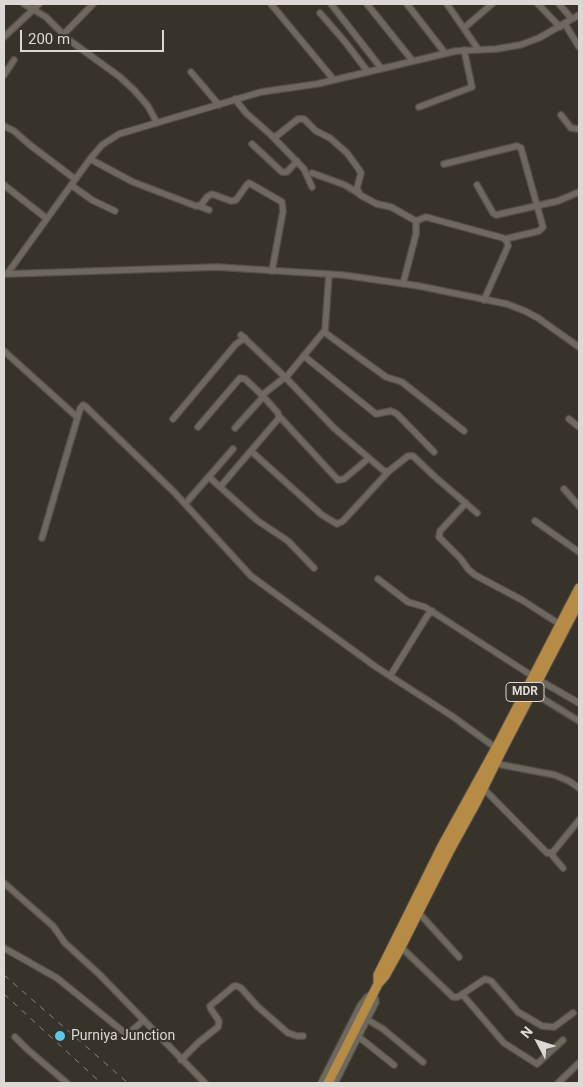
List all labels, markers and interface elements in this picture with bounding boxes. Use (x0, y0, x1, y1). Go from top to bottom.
scale bar (22, 20, 166, 52)
text: 200 m (28, 30, 70, 48)
road number: MDR (506, 682, 544, 702)
north arrow (513, 1017, 563, 1067)
text: N (517, 1023, 536, 1041)
place label: Purniya Junction (71, 1028, 175, 1044)
marker: Purniya Junction (53, 1029, 67, 1043)

